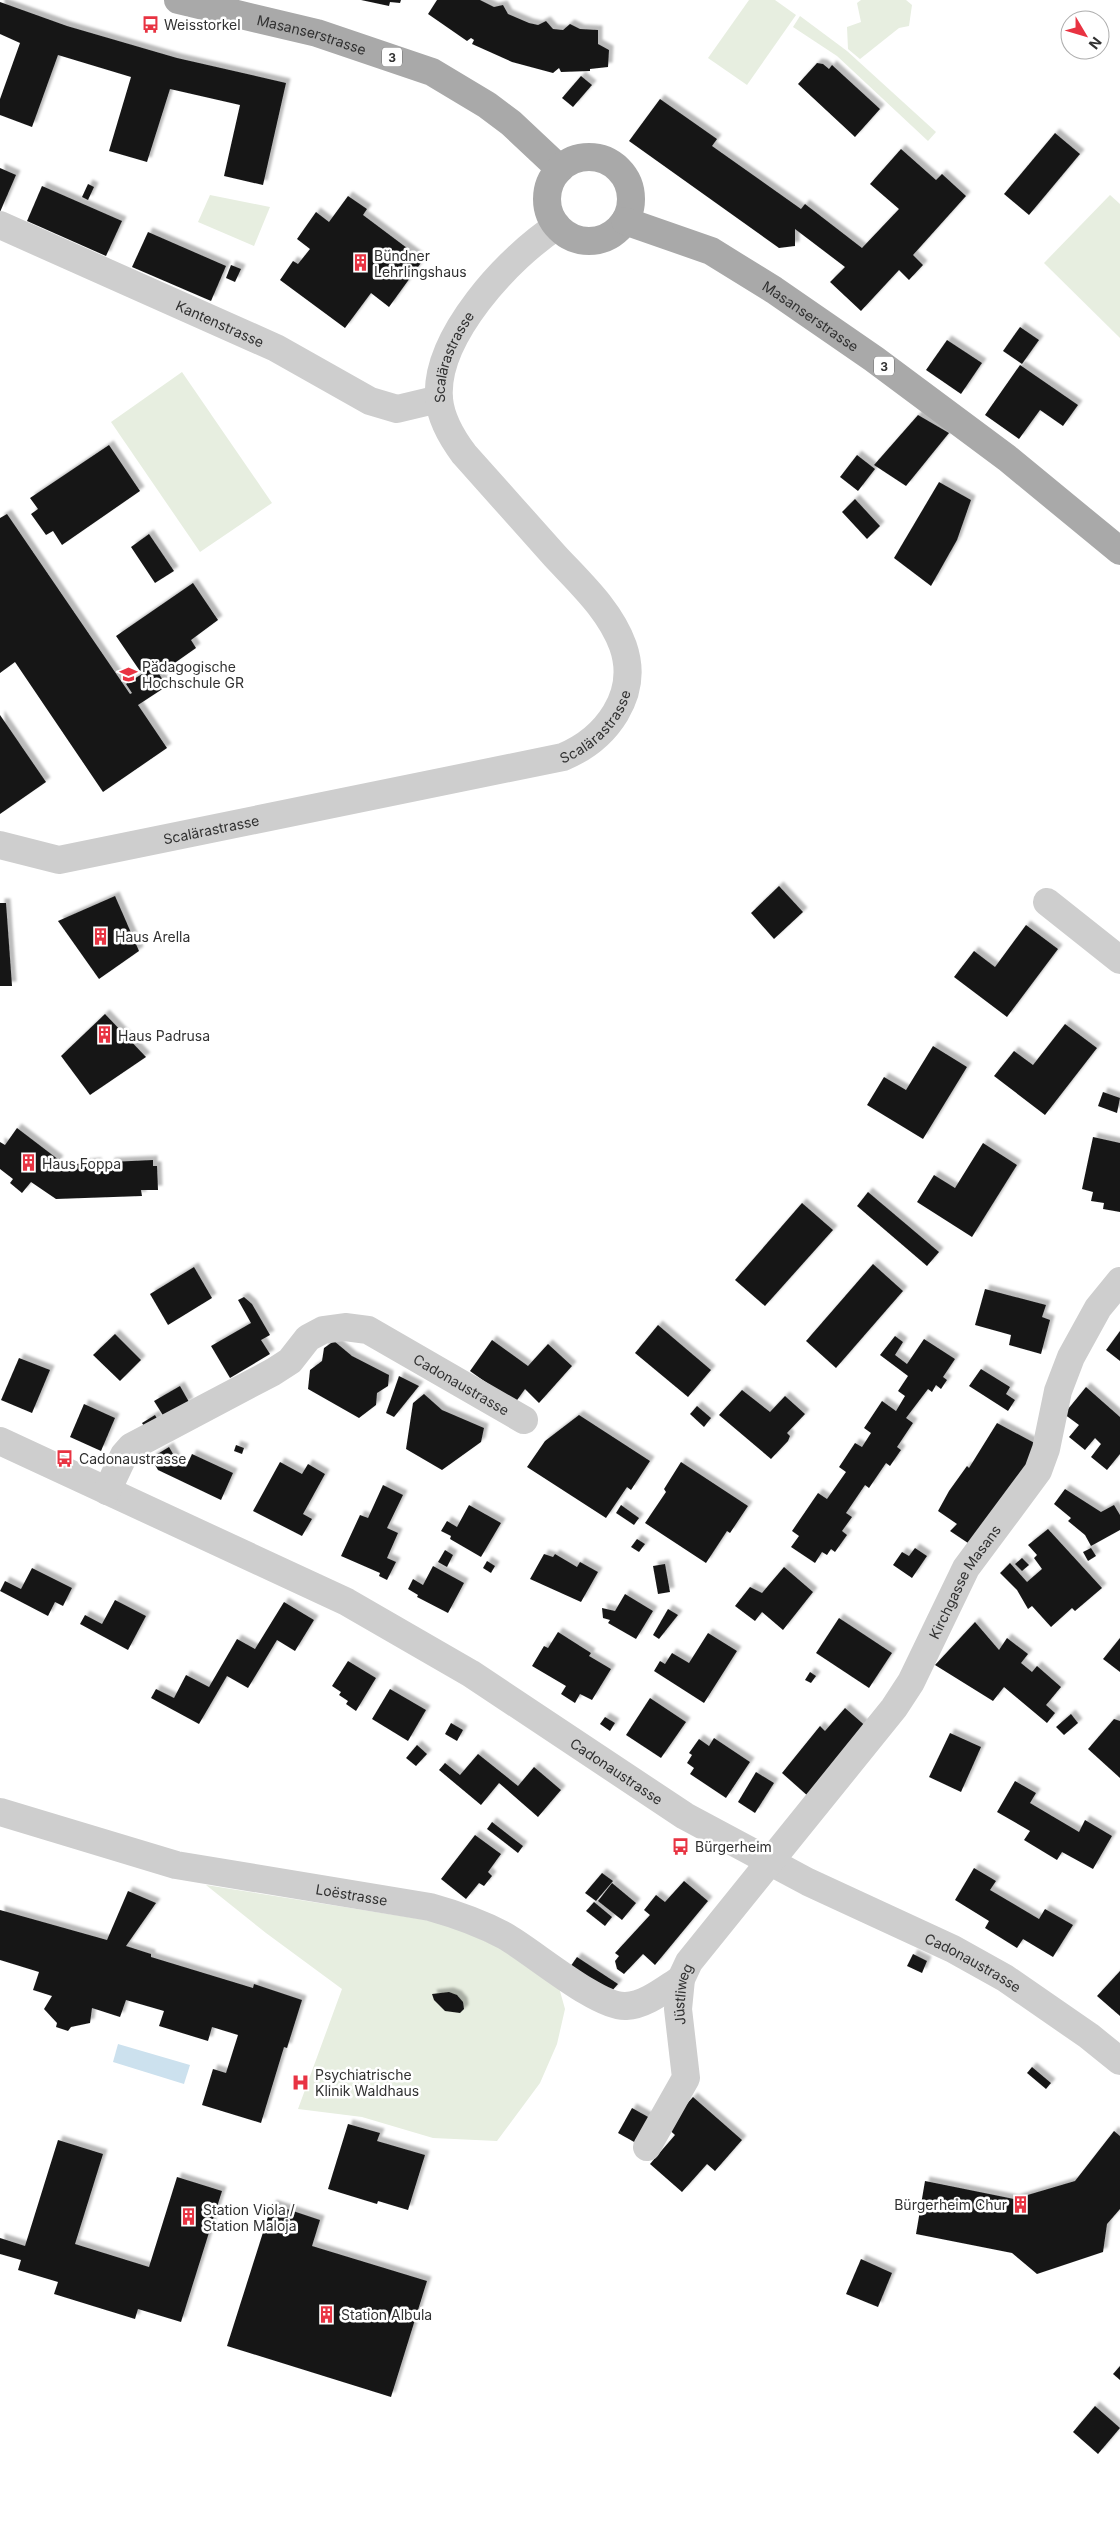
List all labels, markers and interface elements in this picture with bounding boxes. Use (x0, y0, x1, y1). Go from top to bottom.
north arrow (1060, 10, 1110, 60)
street label: Masanserstrasse (255, 11, 369, 58)
bus stop icon: Weisstorkel (140, 14, 160, 34)
place label: Weisstorkel (164, 16, 241, 33)
text: N (1086, 34, 1106, 53)
road number: 3 (382, 48, 402, 66)
place label: Bündner Lehrlingshaus (374, 247, 467, 280)
building icon: Bündner Lehrlingshaus (350, 253, 370, 273)
street label: Masanserstrasse (760, 277, 862, 355)
street label: Kantenstrasse (173, 296, 267, 350)
street label: Scalärastrasse (430, 308, 477, 403)
road number: 3 (874, 356, 894, 376)
place label: Pädagogische Hochschule GR (142, 658, 244, 691)
school or university icon: Pädagogische Hochschule GR (118, 664, 138, 684)
street label: Scalärastrasse (557, 688, 633, 766)
street label: Scalärastrasse (162, 811, 260, 847)
building icon: Haus Arella (91, 926, 111, 946)
place label: Haus Arella (115, 928, 190, 945)
building icon: Haus Padrusa (94, 1025, 114, 1045)
place label: Haus Padrusa (118, 1027, 210, 1044)
building icon: Haus Foppa (18, 1153, 38, 1173)
place label: Haus Foppa (42, 1155, 121, 1172)
street label: Cadonaustrasse (411, 1350, 513, 1418)
bus stop icon: Cadonaustrasse (55, 1448, 75, 1468)
place label: Cadonaustrasse (79, 1450, 187, 1467)
street label: Kirchgasse Masans (925, 1521, 1004, 1641)
street label: Cadonaustrasse (567, 1734, 666, 1808)
bus stop icon: Bürgerheim (671, 1836, 691, 1856)
place label: Bürgerheim (695, 1838, 772, 1855)
street label: Loëstrasse (315, 1880, 389, 1908)
street label: Cadonaustrasse (922, 1929, 1025, 1995)
street label: Jüstliweg (670, 1960, 696, 2026)
place label: Psychiatrische Klinik Waldhaus (315, 2066, 419, 2099)
hospital icon: Psychiatrische Klinik Waldhaus (291, 2072, 311, 2092)
building icon: Bürgerheim Chur (1011, 2194, 1031, 2214)
place label: Bürgerheim Chur (894, 2196, 1007, 2213)
place label: Station Viola / Station Maloja (203, 2201, 297, 2234)
building icon: Station Viola / Station Maloja (179, 2207, 199, 2227)
building icon: Station Albula (317, 2304, 337, 2324)
place label: Station Albula (341, 2306, 432, 2323)

